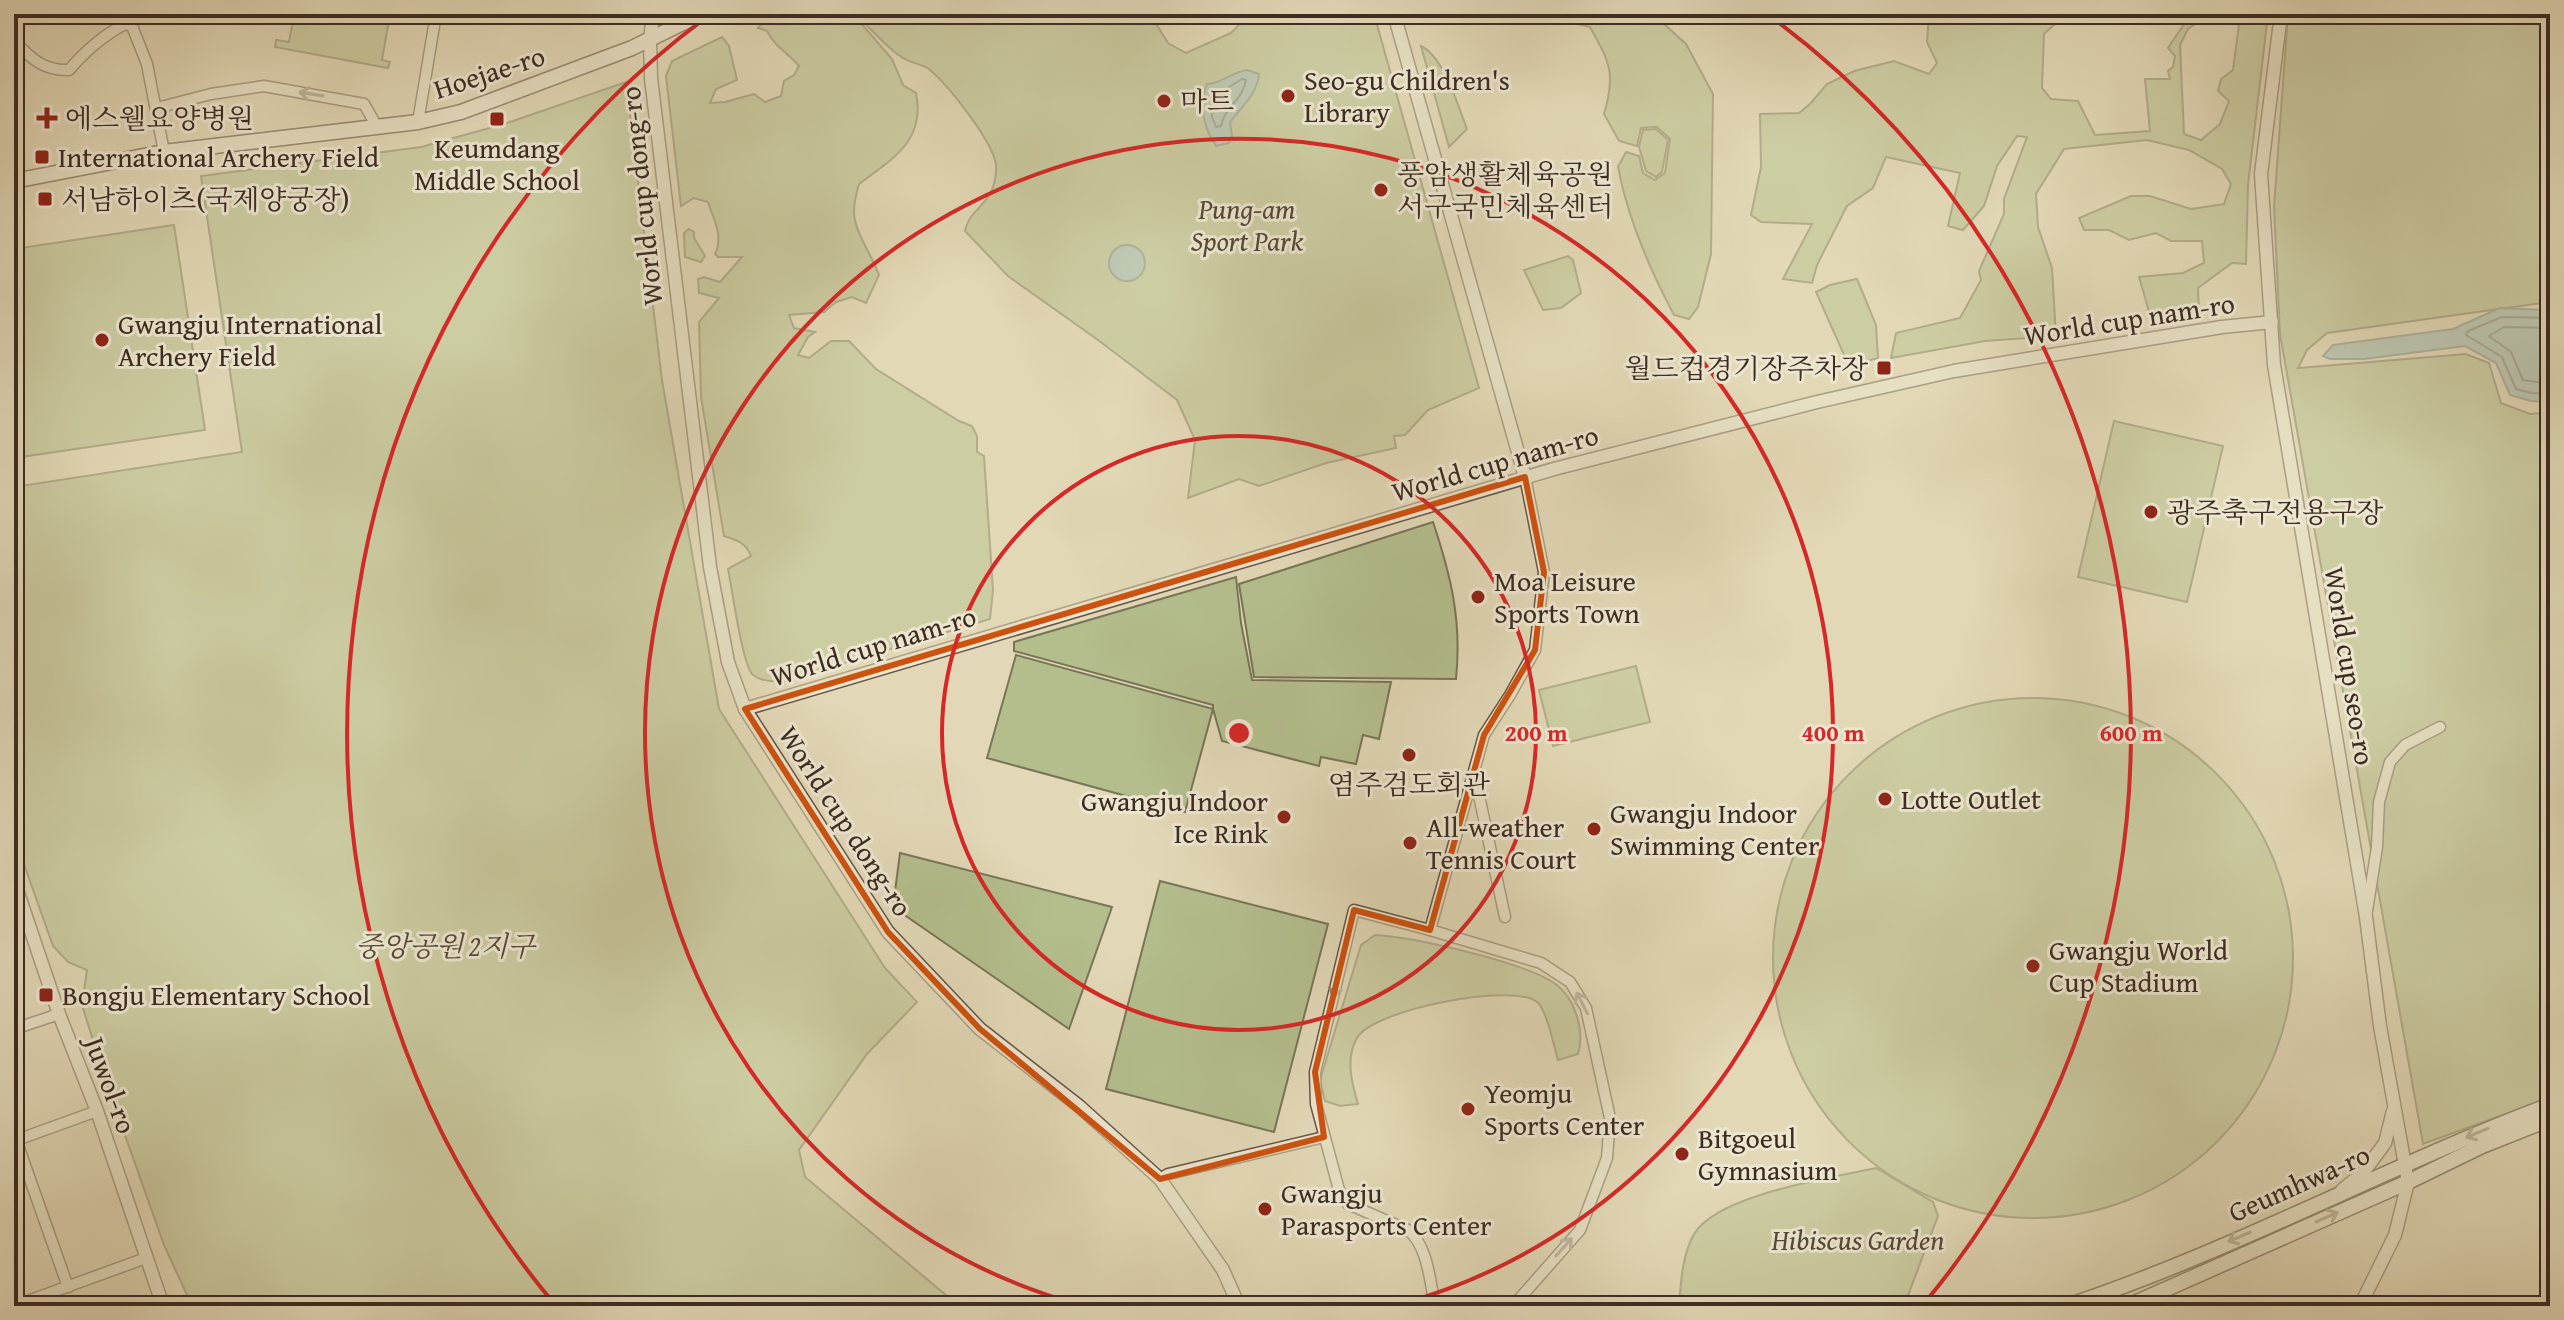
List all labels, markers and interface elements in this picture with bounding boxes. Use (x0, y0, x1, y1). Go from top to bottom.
street label: Hoejae-ro (428, 34, 550, 109)
place label: Seo-gu Children's Library (1304, 59, 1510, 132)
place label: 마트 (1180, 80, 1234, 121)
street label: World cup dong-ro (609, 84, 672, 308)
one-way arrow (299, 86, 325, 101)
marker: Seo-gu Children's Library (1279, 87, 1297, 105)
marker: 마트 (1155, 92, 1173, 110)
place label: 에스웰요양병원 (65, 97, 254, 138)
marker: 에스웰요양병원 (36, 107, 58, 129)
marker: Keumdang Middle School (488, 110, 506, 128)
place label: Keumdang Middle School (414, 127, 580, 200)
place label: International Archery Field (58, 136, 379, 177)
marker: International Archery Field (33, 148, 51, 166)
place label: 풍암생활체육공원 서구국민체육센터 (1397, 153, 1613, 226)
place label: 서남하이츠(국제양궁장) (61, 178, 350, 219)
marker: 풍암생활체육공원 서구국민체육센터 (1372, 181, 1390, 199)
park label: Pung-am Sport Park (1191, 188, 1304, 261)
marker: 서남하이츠(국제양궁장) (36, 190, 54, 208)
street label: World cup nam-ro (2020, 282, 2237, 355)
place label: Gwangju International Archery Field (118, 303, 383, 376)
marker: Gwangju International Archery Field (93, 331, 111, 349)
place label: 월드컵경기장주차장 (1625, 347, 1868, 388)
marker: 월드컵경기장주차장 (1875, 359, 1893, 377)
street label: World cup nam-ro (1387, 413, 1603, 512)
place label: 광주축구전용구장 (2167, 491, 2383, 532)
marker: 광주축구전용구장 (2142, 503, 2160, 521)
place label: Moa Leisure Sports Town (1494, 560, 1640, 633)
street label: World cup seo-ro (2315, 564, 2386, 768)
marker: Moa Leisure Sports Town (1469, 588, 1487, 606)
street label: World cup nam-ro (765, 595, 981, 696)
text: 200 m (1504, 715, 1568, 750)
text: 400 m (1801, 715, 1865, 750)
text: 600 m (2099, 715, 2163, 750)
street label: World cup dong-ro (769, 717, 924, 924)
centre of rings (1225, 719, 1253, 747)
marker: 염주검도회관 (1400, 746, 1418, 764)
place label: 염주검도회관 (1328, 763, 1490, 804)
place label: Lotte Outlet (1901, 778, 2041, 819)
place label: Gwangju Indoor Ice Rink (1081, 780, 1269, 853)
marker: Lotte Outlet (1876, 790, 1894, 808)
place label: Gwangju Indoor Swimming Center (1610, 792, 1820, 865)
place label: All-weather Tennis Court (1426, 806, 1577, 879)
marker: Gwangju Indoor Ice Rink (1275, 808, 1293, 826)
marker: Gwangju Indoor Swimming Center (1585, 820, 1603, 838)
marker: All-weather Tennis Court (1401, 834, 1419, 852)
park label: 중앙공원 2지구 (355, 925, 538, 966)
place label: Gwangju World Cup Stadium (2049, 929, 2228, 1002)
marker: Gwangju World Cup Stadium (2024, 957, 2042, 975)
one-way arrow (1327, 973, 1342, 999)
place label: Bongju Elementary School (62, 974, 370, 1015)
marker: Bongju Elementary School (37, 986, 55, 1004)
one-way arrow (1574, 991, 1589, 1015)
street label: Juwol-ro (74, 1028, 148, 1139)
place label: Yeomju Sports Center (1484, 1072, 1645, 1145)
marker: Yeomju Sports Center (1459, 1100, 1477, 1118)
place label: Bitgoeul Gymnasium (1698, 1117, 1837, 1190)
one-way arrow (2465, 1126, 2490, 1141)
street label: Geumhwa-ro (2221, 1133, 2376, 1232)
marker: Bitgoeul Gymnasium (1673, 1145, 1691, 1163)
place label: Gwangju Parasports Center (1281, 1172, 1492, 1245)
marker: Gwangju Parasports Center (1256, 1200, 1274, 1218)
one-way arrow (2314, 1209, 2339, 1224)
park label: Hibiscus Garden (1771, 1219, 1944, 1260)
one-way arrow (2227, 1231, 2252, 1246)
one-way arrow (1555, 1238, 1573, 1258)

